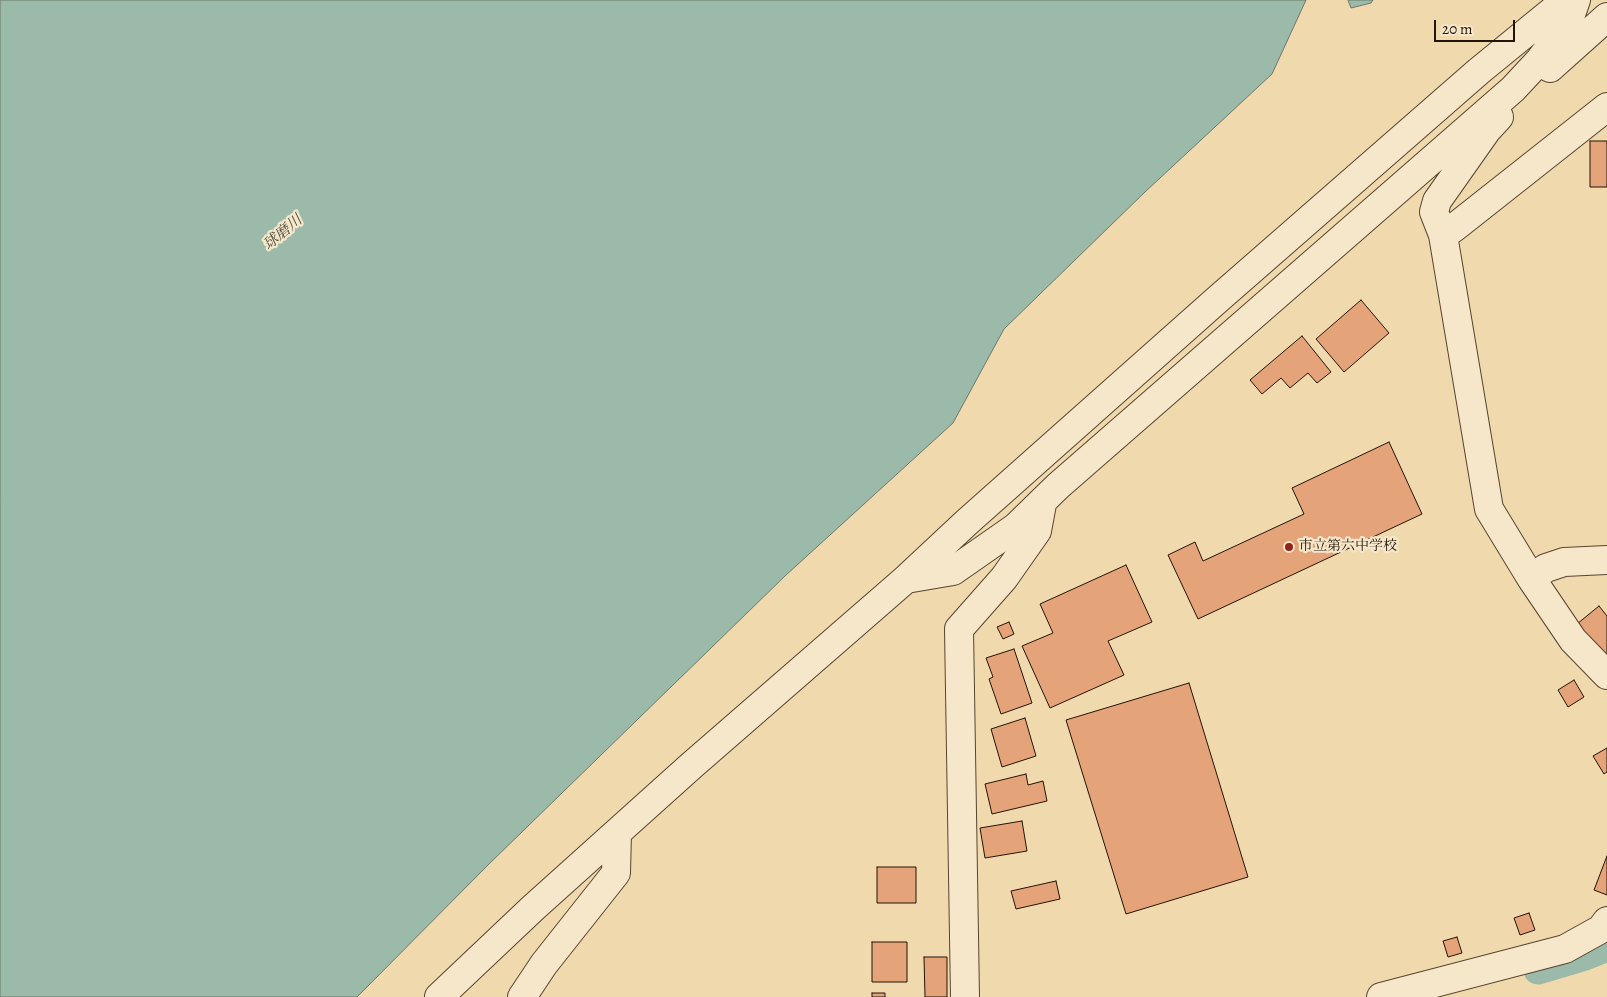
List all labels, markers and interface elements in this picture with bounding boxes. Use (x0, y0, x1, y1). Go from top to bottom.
scale bar (1437, 10, 1518, 42)
text: 20 m (1442, 19, 1473, 39)
water label: 球磨川 (260, 212, 306, 254)
place label: 市立第六中学校 (1299, 539, 1397, 555)
marker: 市立第六中学校 (1283, 541, 1295, 553)

